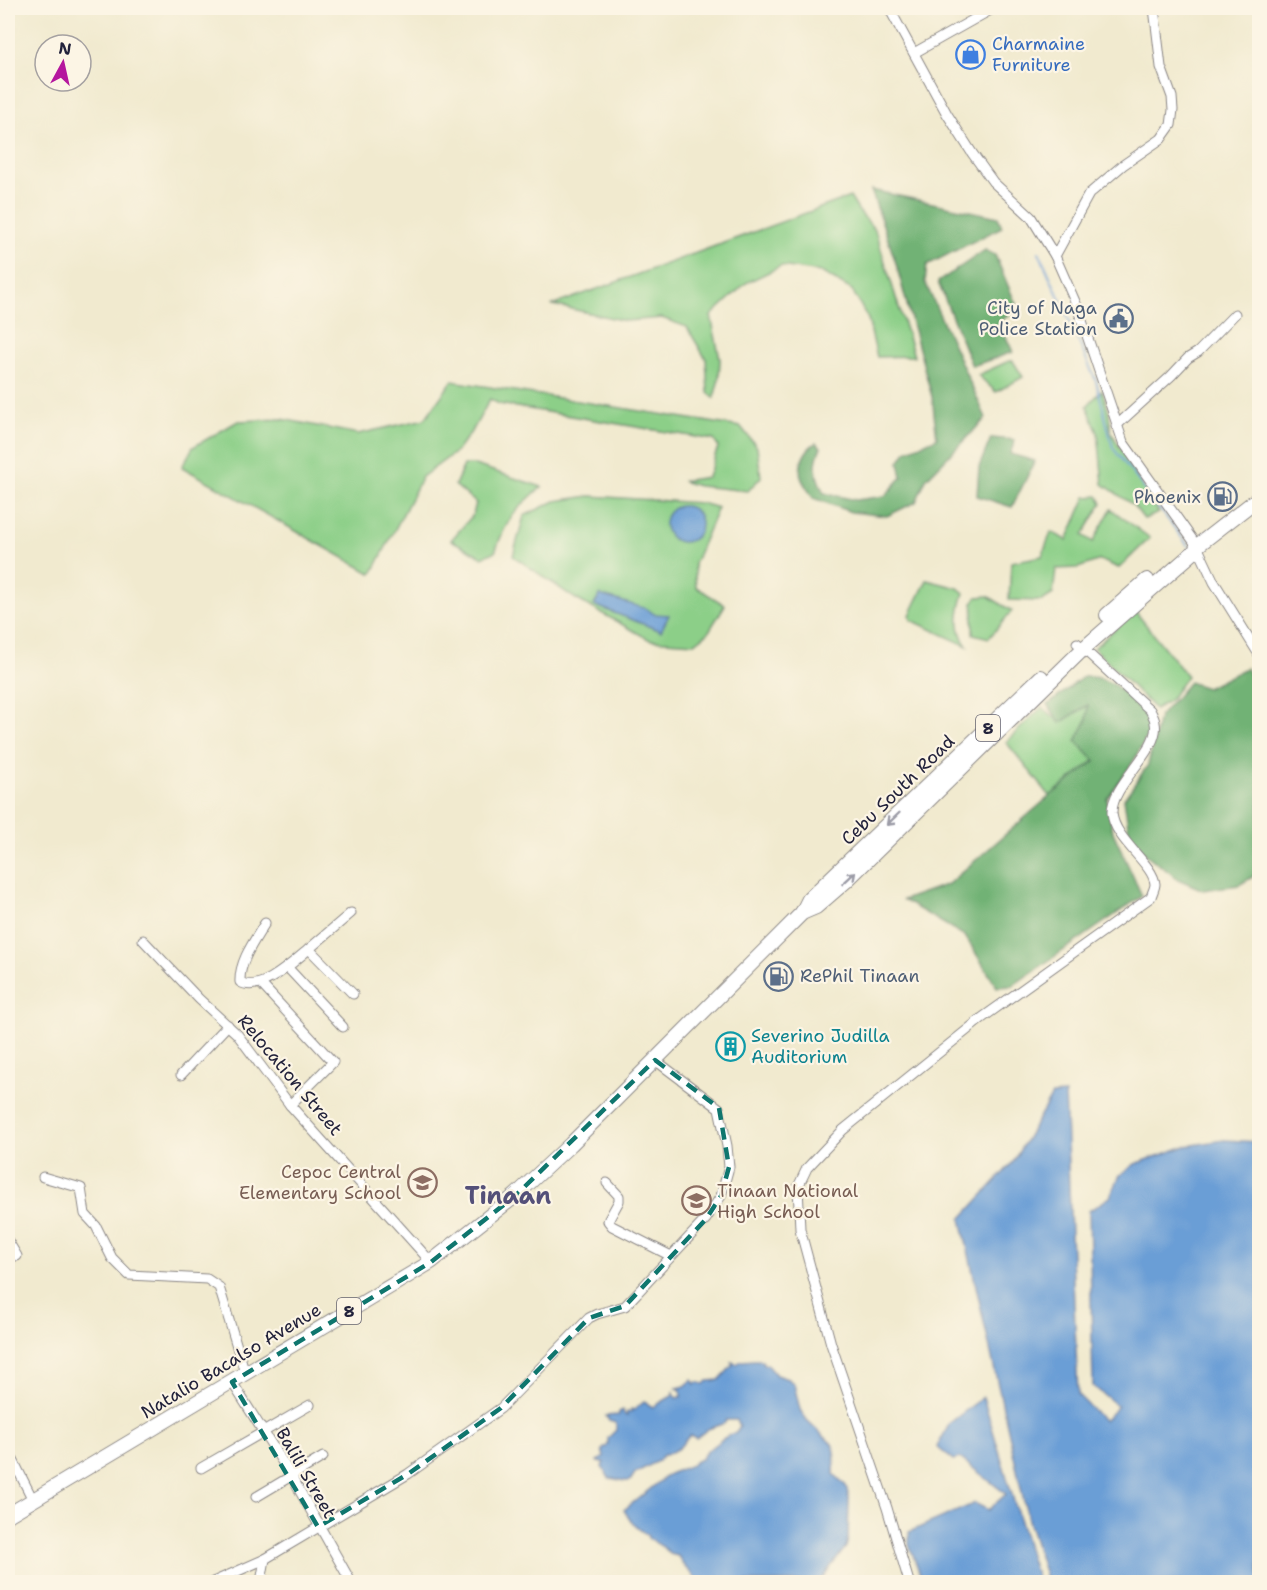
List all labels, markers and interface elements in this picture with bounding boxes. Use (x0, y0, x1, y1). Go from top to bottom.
place label: Charmaine Furniture (992, 32, 1085, 77)
north arrow (33, 33, 93, 93)
text: N (57, 37, 73, 60)
shop icon: Charmaine Furniture (955, 38, 987, 70)
place label: City of Naga Police Station (979, 296, 1097, 341)
public building icon: City of Naga Police Station (1102, 302, 1134, 334)
fuel station icon: Phoenix (1206, 481, 1238, 513)
place label: Phoenix (1134, 485, 1201, 509)
road number: 8 (976, 715, 1000, 741)
street label: Cebu South Road (836, 730, 960, 850)
one-way arrow (886, 811, 901, 826)
one-way arrow (841, 871, 856, 886)
fuel station icon: RePhil Tinaan (763, 960, 795, 992)
place label: RePhil Tinaan (800, 964, 920, 988)
street label: Relocation Street (232, 1009, 348, 1141)
place label: Severino Judilla Auditorium (751, 1024, 890, 1069)
building icon: Severino Judilla Auditorium (714, 1030, 746, 1062)
place label: Cepoc Central Elementary School (239, 1160, 402, 1205)
school or university icon: Cepoc Central Elementary School (406, 1166, 438, 1198)
place label: Tinaan National High School (717, 1179, 859, 1224)
district label: Tinaan (465, 1180, 551, 1212)
school or university icon: Tinaan National High School (680, 1185, 712, 1217)
street label: Natalio Bacalso Avenue (137, 1298, 325, 1424)
road number: 8 (337, 1298, 361, 1324)
street label: Balili Street (270, 1423, 342, 1523)

